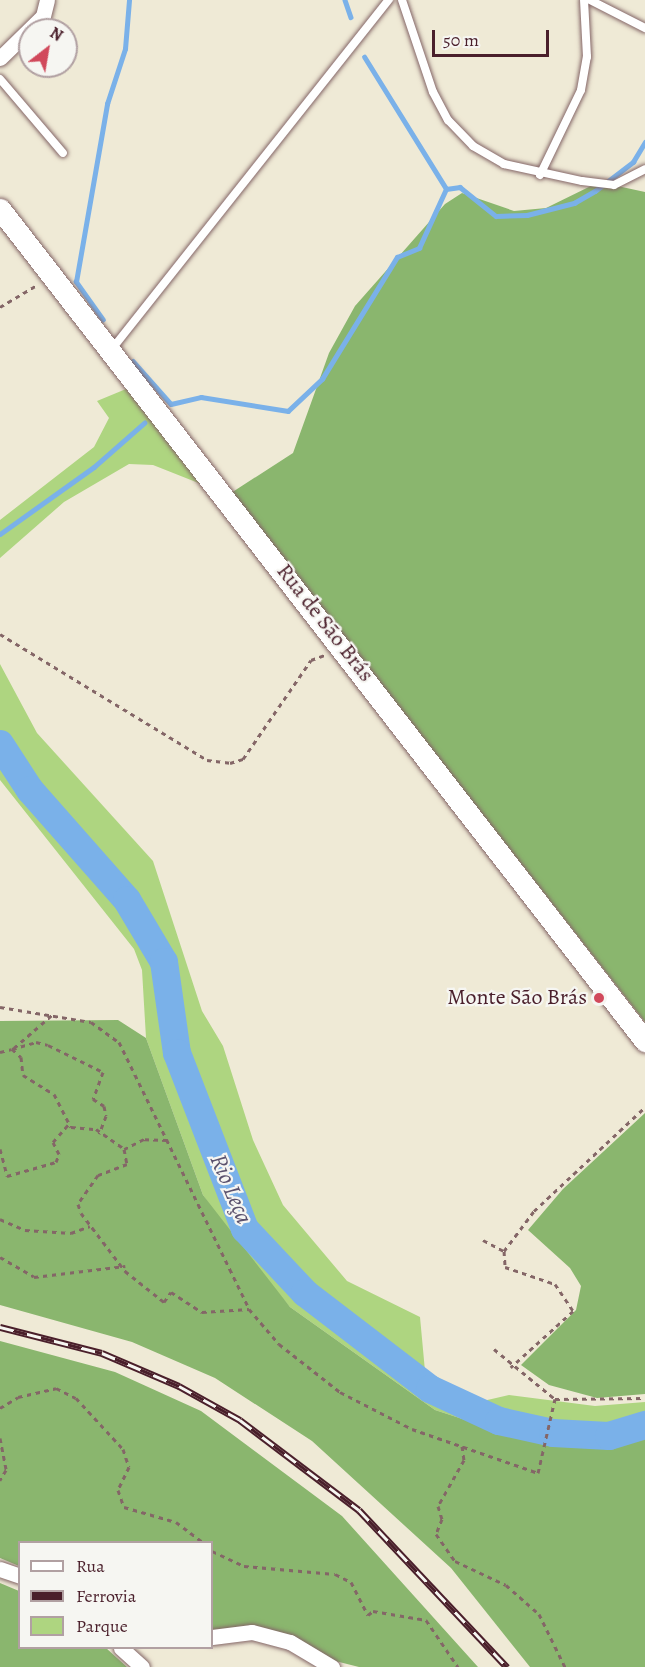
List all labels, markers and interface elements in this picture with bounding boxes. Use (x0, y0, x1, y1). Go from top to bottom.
north arrow (18, 18, 78, 78)
scale bar (435, 18, 552, 56)
text: N (46, 22, 67, 47)
text: 50 m (443, 28, 479, 52)
street label: Rua de São Brás (271, 559, 379, 687)
place label: Monte São Brás (447, 985, 587, 1011)
marker: Monte São Brás (592, 991, 606, 1005)
water label: Rio Leça (203, 1150, 259, 1228)
legend (18, 1541, 213, 1649)
text: Rua (76, 1554, 105, 1578)
text: Ferrovia (76, 1584, 136, 1608)
text: Parque (76, 1614, 128, 1638)

